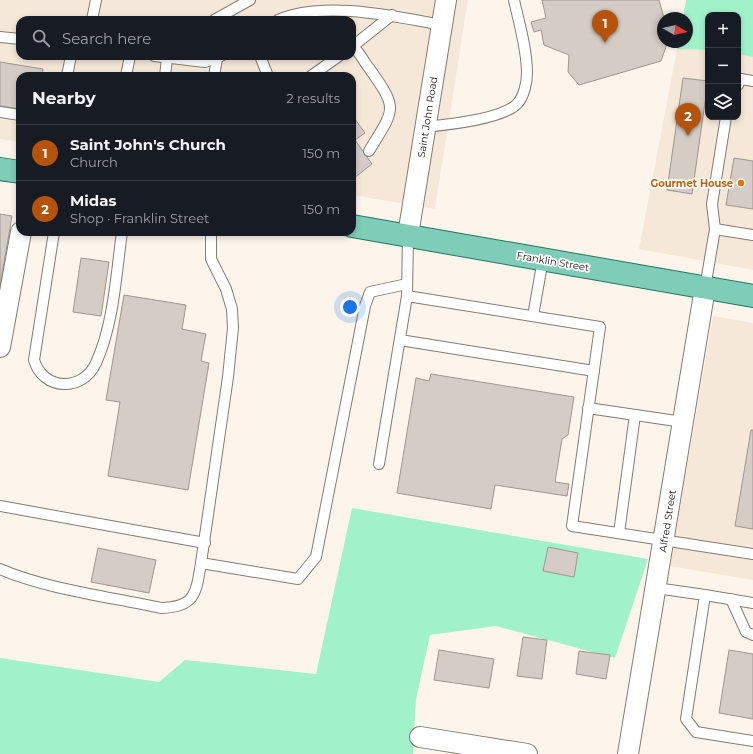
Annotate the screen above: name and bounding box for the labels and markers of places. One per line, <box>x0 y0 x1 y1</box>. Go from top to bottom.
pin: 1 <box>592 10 618 43</box>
pin: 2 <box>675 103 701 136</box>
place label: Gourmet House <box>650 177 733 190</box>
marker: Gourmet House <box>736 178 746 188</box>

